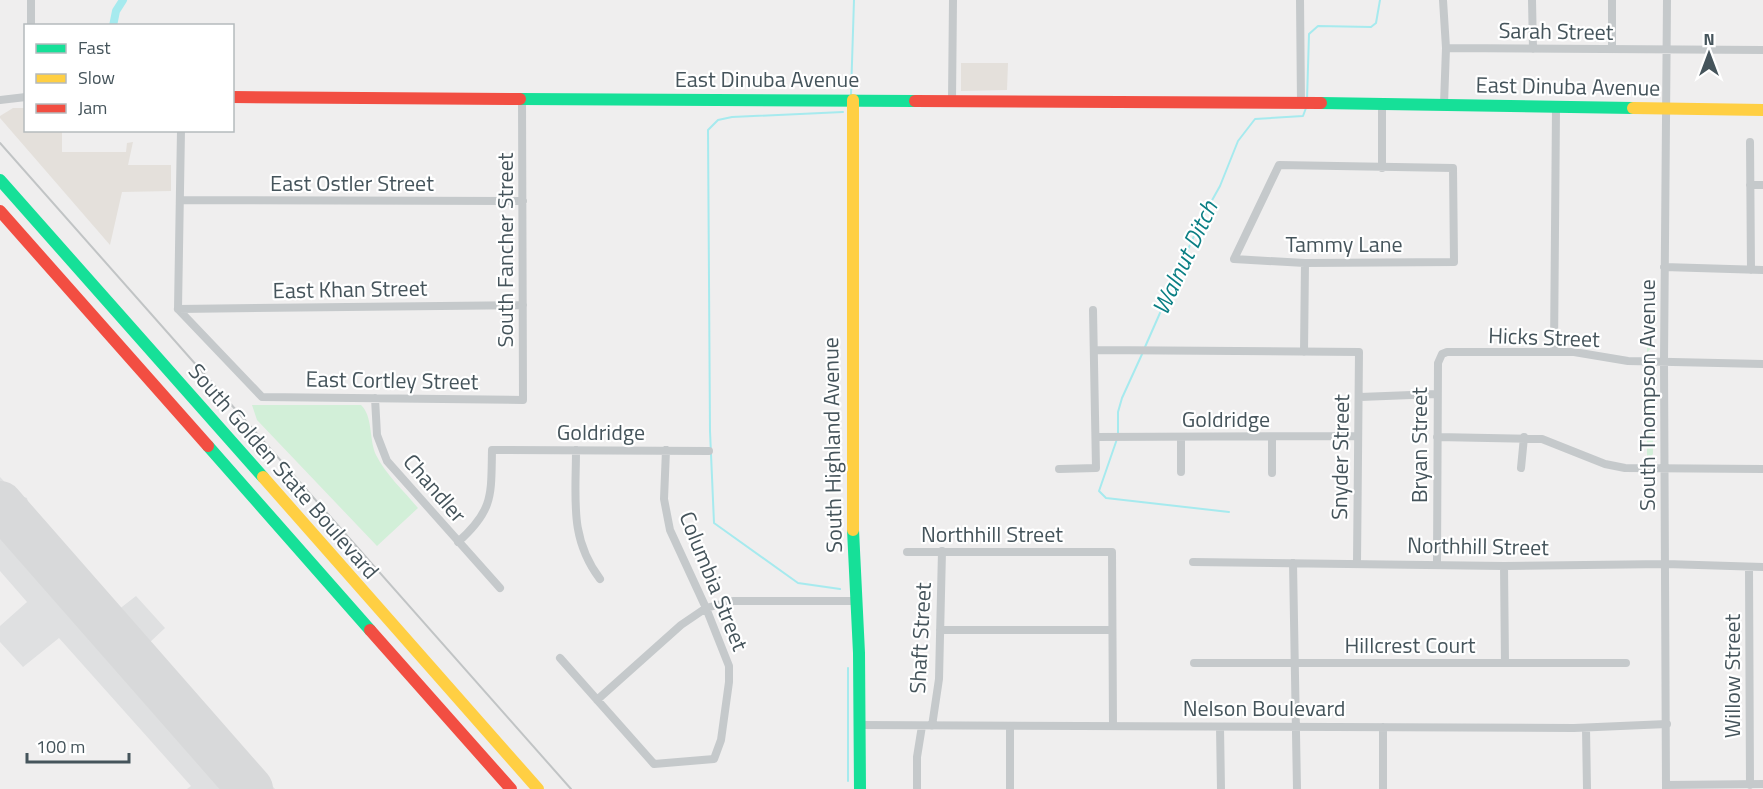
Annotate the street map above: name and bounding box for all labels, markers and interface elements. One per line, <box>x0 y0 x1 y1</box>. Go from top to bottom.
street label: Sarah Street <box>1498 13 1614 49</box>
legend <box>24 24 234 132</box>
north arrow <box>1679 24 1739 84</box>
text: N <box>1703 27 1715 51</box>
text: Fast <box>78 34 111 61</box>
street label: East Dinuba Avenue <box>675 62 859 96</box>
text: Slow <box>78 64 115 91</box>
street label: East Dinuba Avenue <box>1475 67 1661 105</box>
text: Jam <box>78 94 107 121</box>
street label: South Fancher Street <box>488 152 522 347</box>
street label: East Ostler Street <box>270 166 434 200</box>
water label: Walnut Ditch <box>1142 194 1227 321</box>
street label: Tammy Lane <box>1285 227 1403 261</box>
street label: East Khan Street <box>272 271 428 307</box>
street label: South Thompson Avenue <box>1630 279 1664 511</box>
street label: Hicks Street <box>1488 318 1601 356</box>
street label: South Highland Avenue <box>813 337 851 553</box>
street label: South Golden State Boulevard <box>180 355 388 587</box>
street label: East Cortley Street <box>305 361 479 399</box>
street label: Bryan Street <box>1402 387 1436 503</box>
street label: Snyder Street <box>1322 393 1358 520</box>
street label: Goldridge <box>1182 402 1270 436</box>
street label: Goldridge <box>557 415 645 449</box>
street label: Chandler <box>395 446 475 530</box>
street label: Columbia Street <box>671 506 757 656</box>
street label: Northhill Street <box>921 517 1063 551</box>
street label: Northhill Street <box>1407 528 1549 564</box>
street label: Shaft Street <box>900 581 940 694</box>
street label: Willow Street <box>1715 614 1749 738</box>
street label: Hillcrest Court <box>1344 628 1476 662</box>
street label: Nelson Boulevard <box>1183 691 1345 725</box>
scale bar <box>27 726 129 764</box>
text: 100 m <box>36 733 85 760</box>

